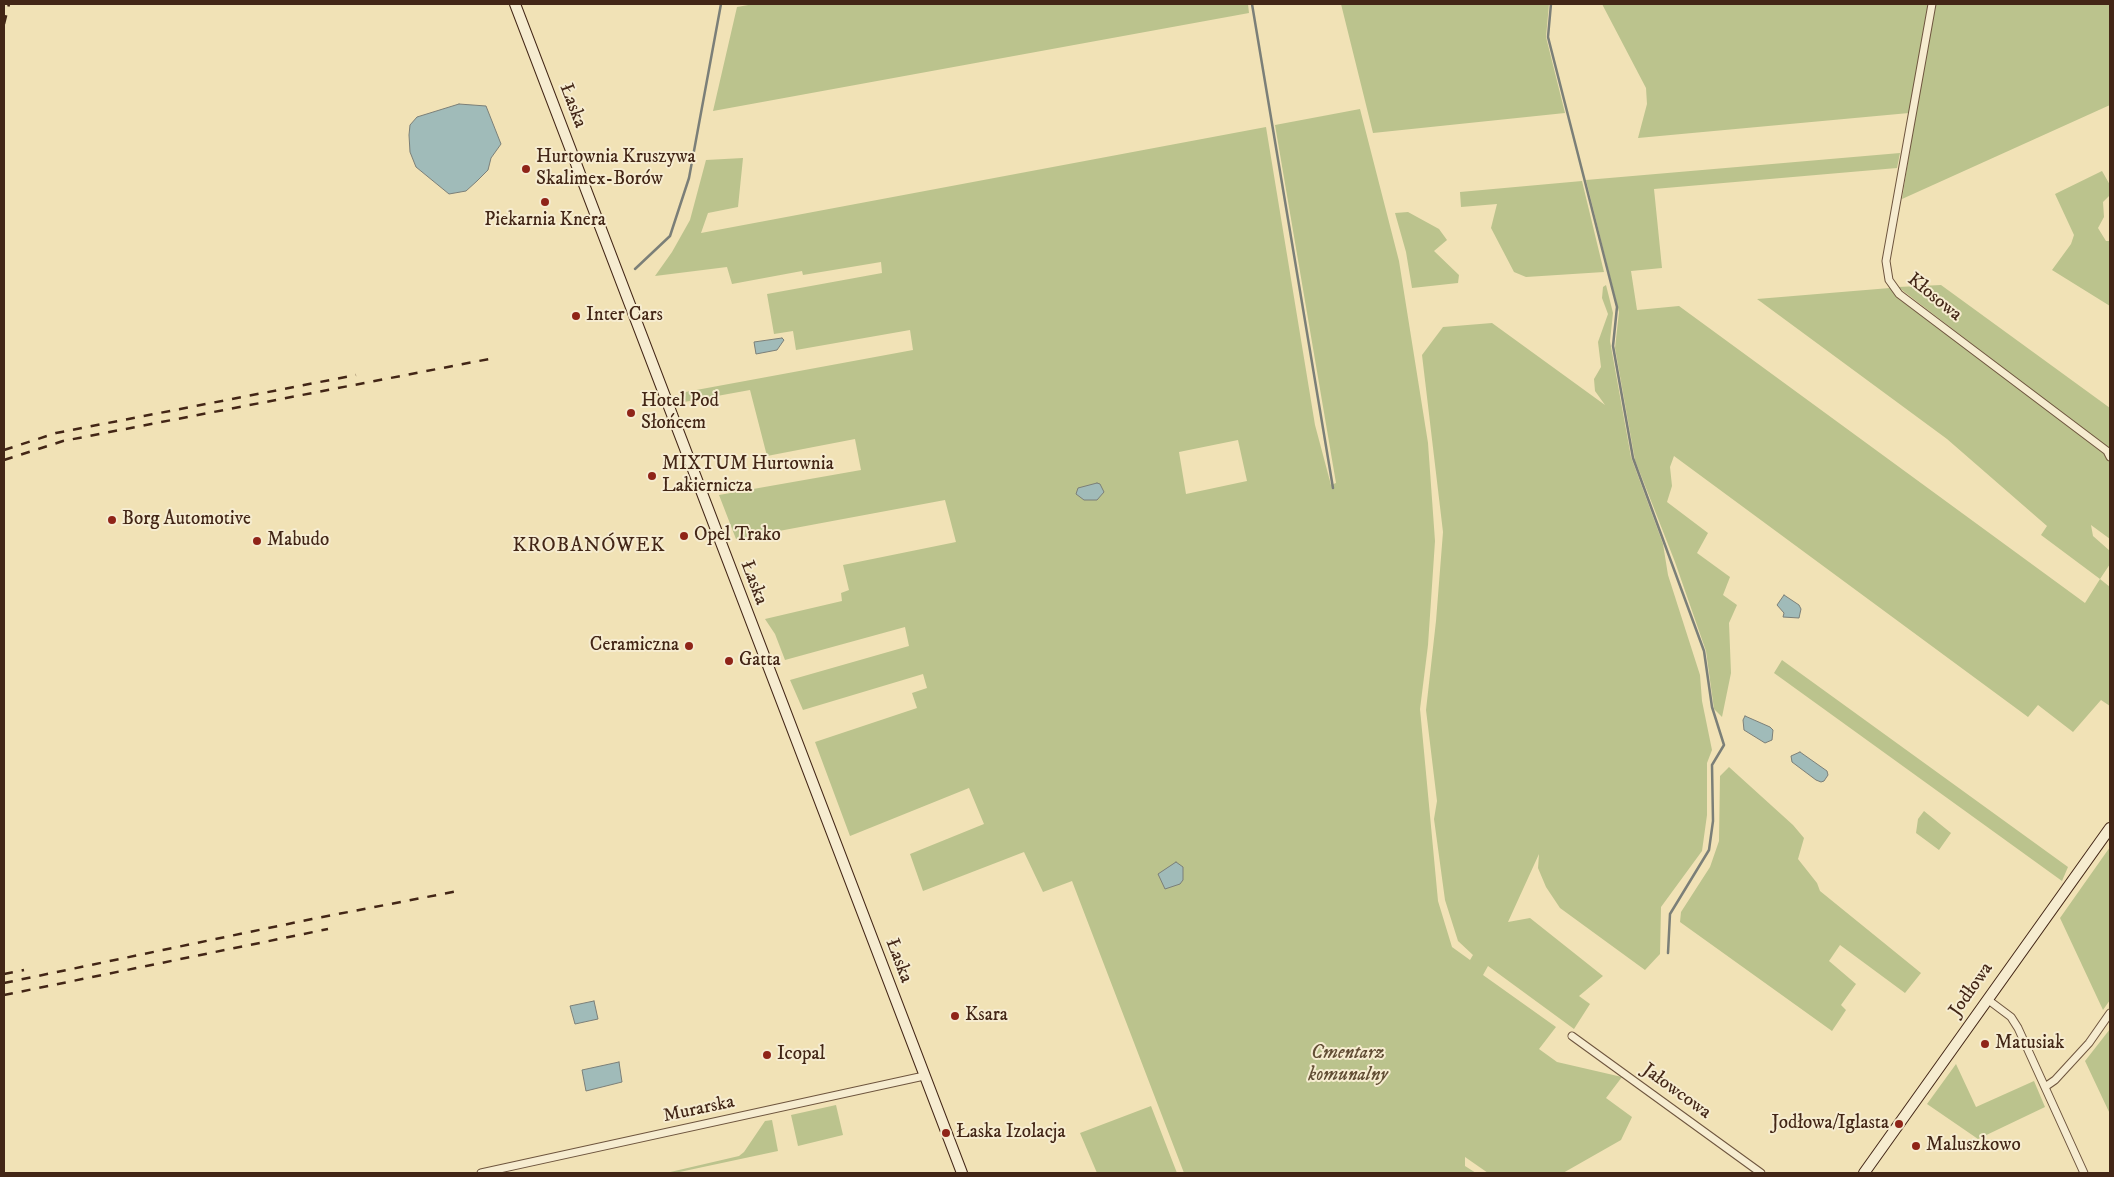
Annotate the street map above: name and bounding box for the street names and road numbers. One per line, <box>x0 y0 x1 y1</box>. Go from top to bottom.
street label: Łaska <box>553 81 591 131</box>
street label: Kłosowa <box>1902 269 1966 327</box>
street label: Łaska <box>734 558 772 608</box>
street label: Łaska <box>879 936 917 986</box>
street label: Jodłowa <box>1945 958 1999 1022</box>
street label: Jałowcowa <box>1637 1059 1715 1125</box>
street label: Murarska <box>661 1091 737 1129</box>

